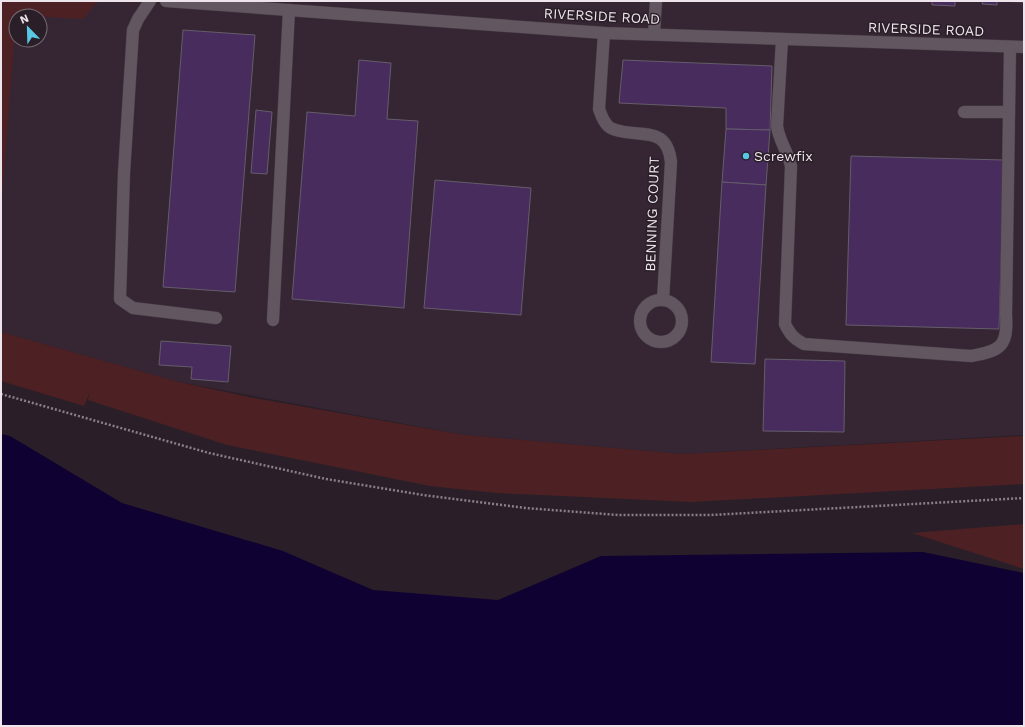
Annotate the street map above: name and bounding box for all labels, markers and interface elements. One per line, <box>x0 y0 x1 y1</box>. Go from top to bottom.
street label: RIVERSIDE ROAD <box>543 5 661 27</box>
north arrow <box>8 8 48 48</box>
text: N <box>18 12 31 27</box>
street label: RIVERSIDE ROAD <box>868 19 984 39</box>
place label: Screwfix <box>754 148 813 164</box>
marker: Screwfix <box>741 151 751 161</box>
street label: BENNING COURT <box>642 156 662 272</box>

